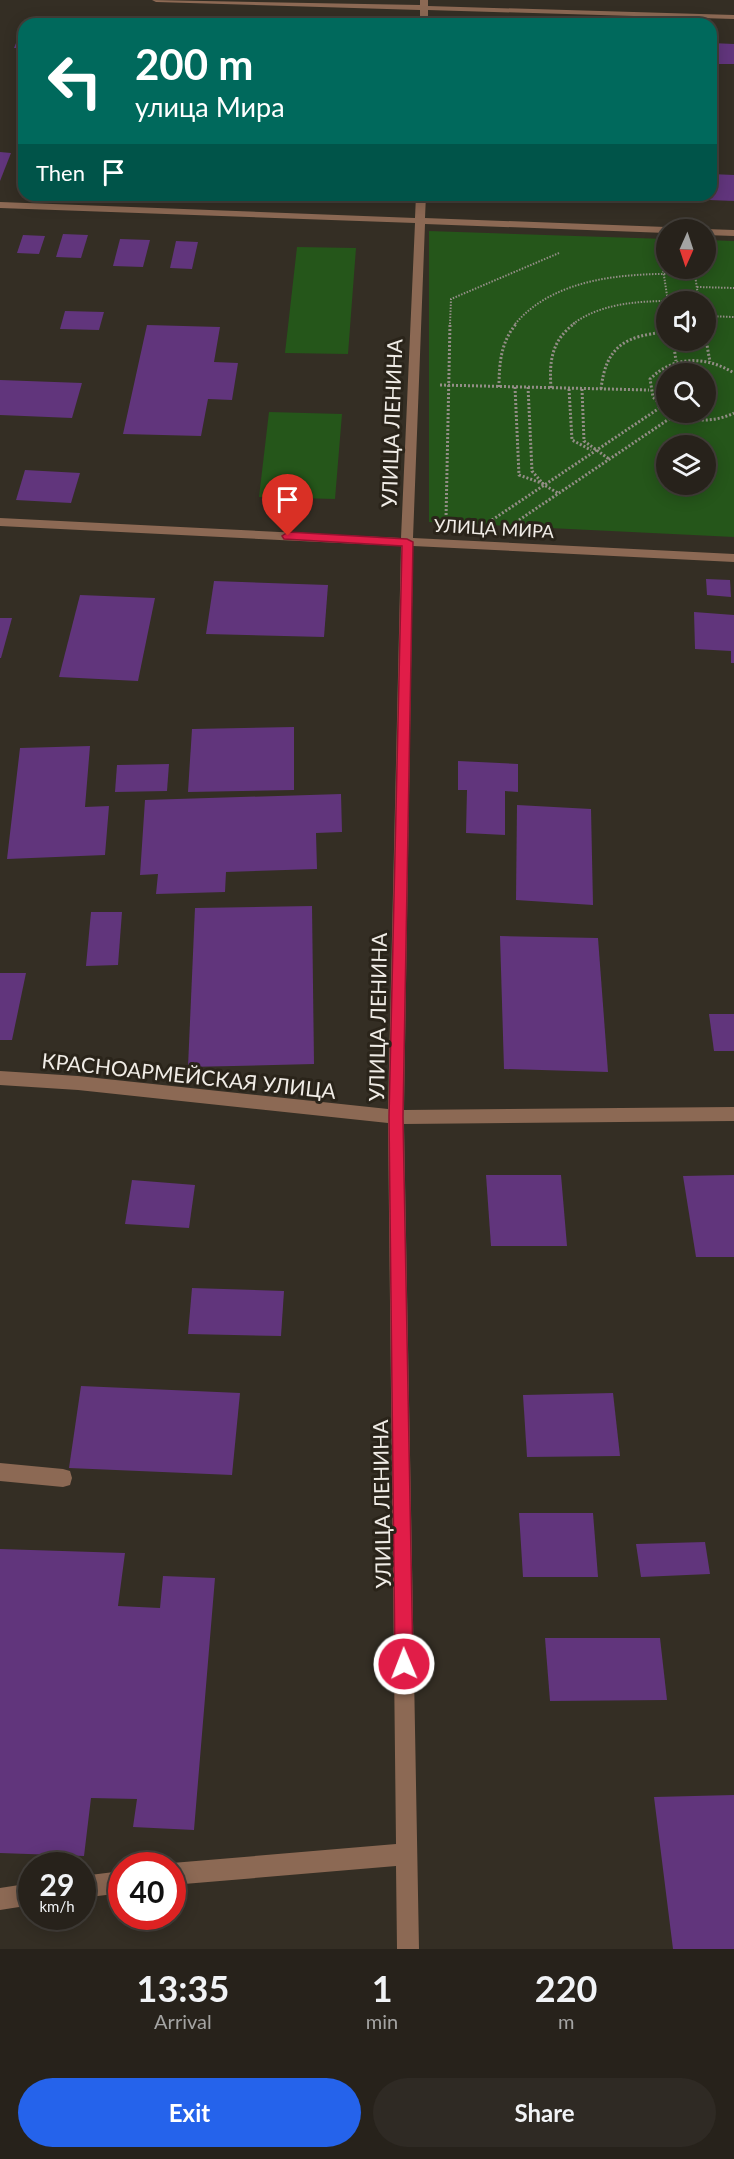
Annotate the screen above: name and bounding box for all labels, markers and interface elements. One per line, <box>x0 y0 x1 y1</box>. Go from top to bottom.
text: 200 m <box>135 39 253 89</box>
icon: left <box>36 42 114 120</box>
text: улица Мира <box>135 90 285 123</box>
icon: arrive <box>97 156 130 189</box>
text: Then <box>36 159 85 186</box>
north arrow <box>656 219 716 279</box>
map controls <box>656 219 716 495</box>
button: sound <box>656 291 716 351</box>
street label: УЛИЦА ЛЕНИНА <box>376 337 406 508</box>
button: search <box>656 363 716 423</box>
button: layers <box>656 435 716 495</box>
pin <box>262 474 313 536</box>
icon: arrive <box>271 483 304 516</box>
street label: УЛИЦА МИРА <box>433 514 556 542</box>
street label: УЛИЦА ЛЕНИНА <box>363 932 391 1102</box>
street label: КРАСНОАРМЕЙСКАЯ УЛИЦА <box>41 1047 338 1103</box>
street label: УЛИЦА ЛЕНИНА <box>367 1419 395 1589</box>
position arrow <box>372 1632 436 1696</box>
speed limit sign: 40 <box>108 1852 186 1930</box>
text: 29 <box>40 1866 74 1902</box>
text: km/h <box>39 1897 75 1915</box>
text: 13:35 <box>137 1966 229 2010</box>
text: 1 <box>372 1966 393 2010</box>
text: 220 <box>535 1966 597 2010</box>
text: Arrival <box>154 2009 212 2033</box>
text: min <box>366 2009 398 2033</box>
text: m <box>558 2009 574 2033</box>
button: Exit <box>18 2078 361 2147</box>
button: Share <box>373 2078 716 2147</box>

